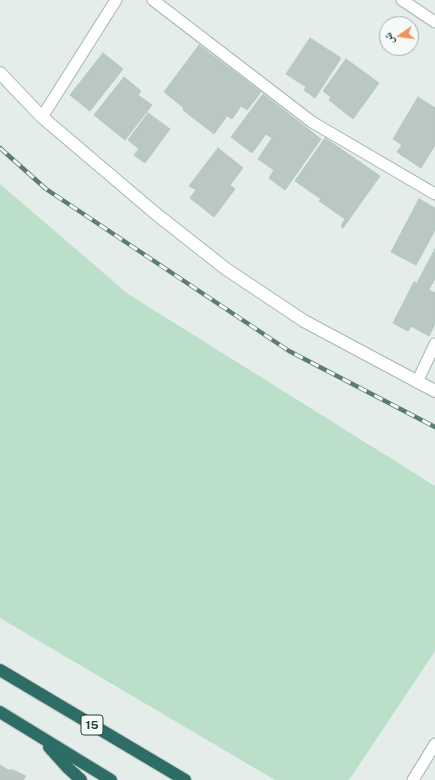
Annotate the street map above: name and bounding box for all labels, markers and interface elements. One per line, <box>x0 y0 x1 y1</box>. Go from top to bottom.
north arrow <box>379 16 419 56</box>
text: ش <box>381 32 396 46</box>
road number: 15 <box>81 715 103 735</box>

